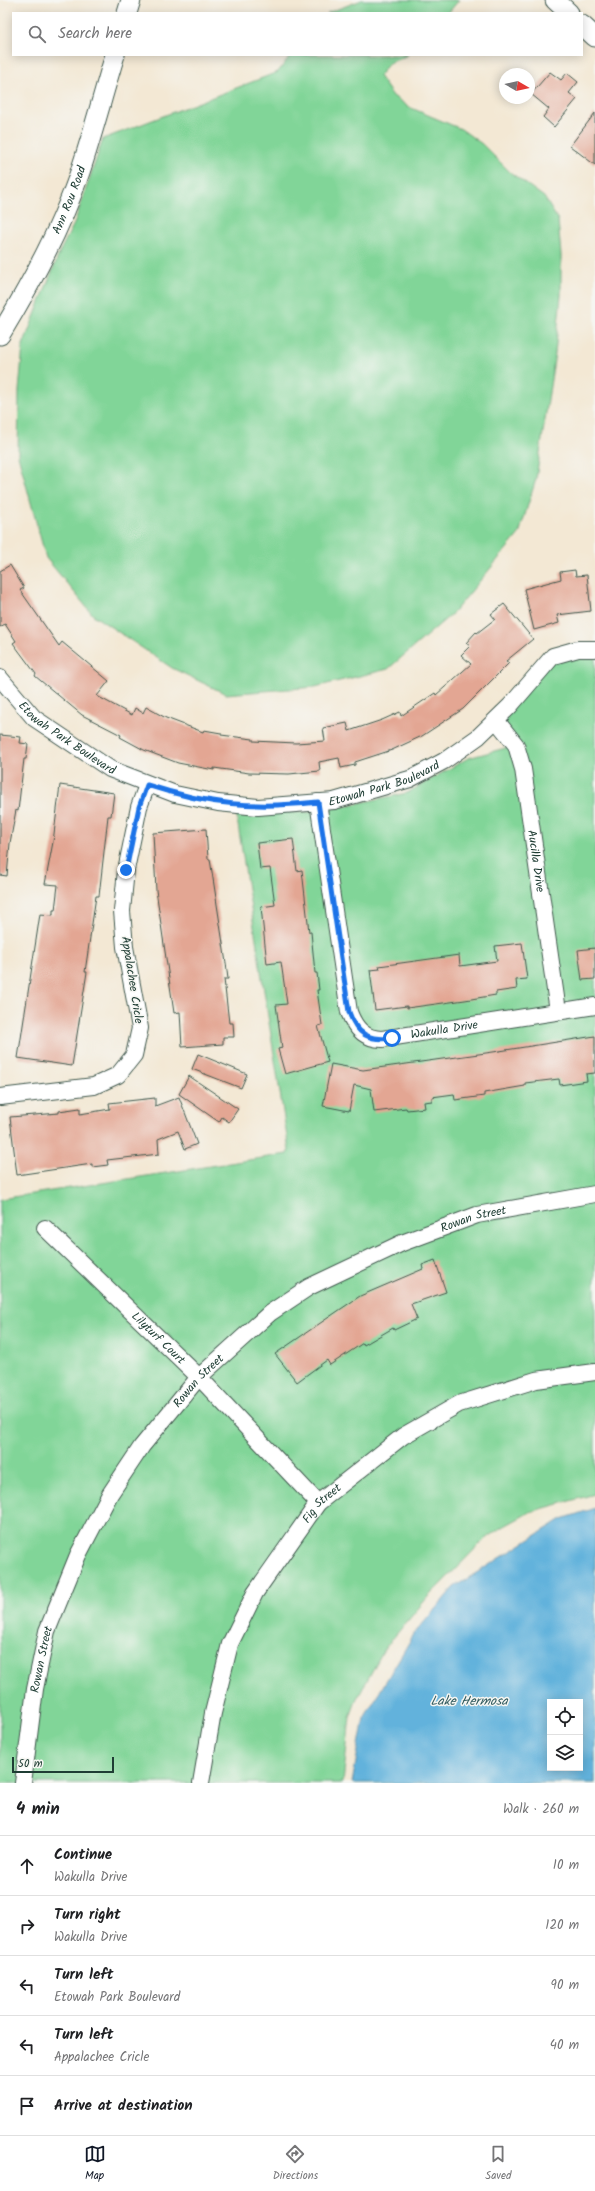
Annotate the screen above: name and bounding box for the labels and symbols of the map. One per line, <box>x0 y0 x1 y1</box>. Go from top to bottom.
north arrow <box>499 68 535 104</box>
street label: Ann Rou Road <box>47 162 91 237</box>
street label: Etowah Park Boulevard <box>14 697 119 780</box>
street label: Etowah Park Boulevard <box>328 755 444 811</box>
street label: Aucilla Drive <box>522 829 550 894</box>
route end <box>117 861 135 879</box>
street label: Appalachee Cricle <box>116 935 148 1026</box>
street label: Wakulla Drive <box>409 1015 480 1044</box>
route start <box>383 1029 401 1047</box>
street label: Rowan Street <box>438 1200 508 1237</box>
street label: Lilyturf Court <box>127 1307 190 1369</box>
street label: Rowan Street <box>168 1349 228 1412</box>
street label: Fig Street <box>297 1478 346 1527</box>
street label: Rowan Street <box>25 1623 58 1694</box>
water label: Lake Hermosa <box>430 1691 508 1712</box>
scale bar <box>12 1755 114 1774</box>

